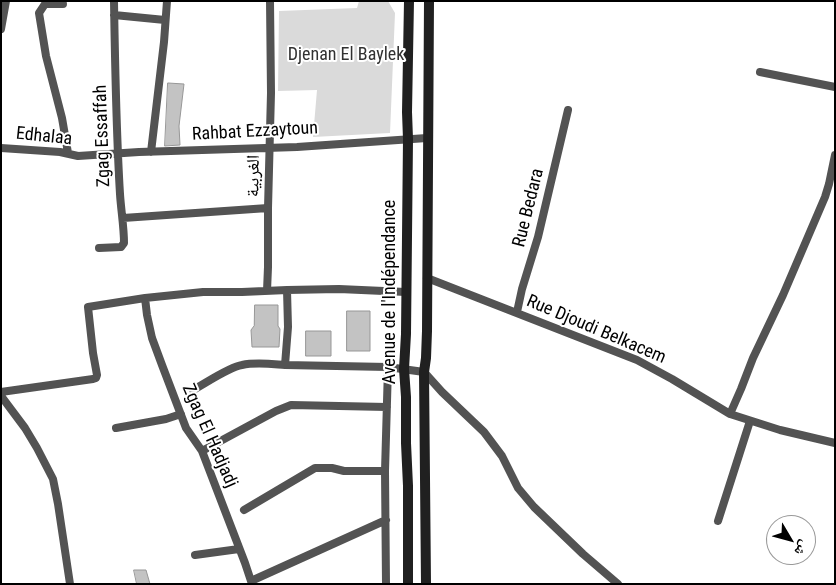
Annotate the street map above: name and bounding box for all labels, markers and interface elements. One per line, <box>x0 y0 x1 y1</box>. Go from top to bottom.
park label: Djenan El Baylek <box>288 44 404 66</box>
street label: Zgag Essaffah <box>90 84 116 188</box>
street label: Rahbat Ezzaytoun <box>191 118 319 146</box>
street label: Edhalaa <box>15 123 73 151</box>
street label: الغربية <box>243 155 265 197</box>
street label: Rue Bedara <box>509 166 549 250</box>
street label: Avenue de l'Indépendance <box>379 200 401 384</box>
street label: Rue Djoudi Belkacem <box>523 291 669 369</box>
street label: Zgag El Hadjadj <box>177 381 241 491</box>
north arrow <box>766 515 816 565</box>
text: ش <box>791 538 813 559</box>

